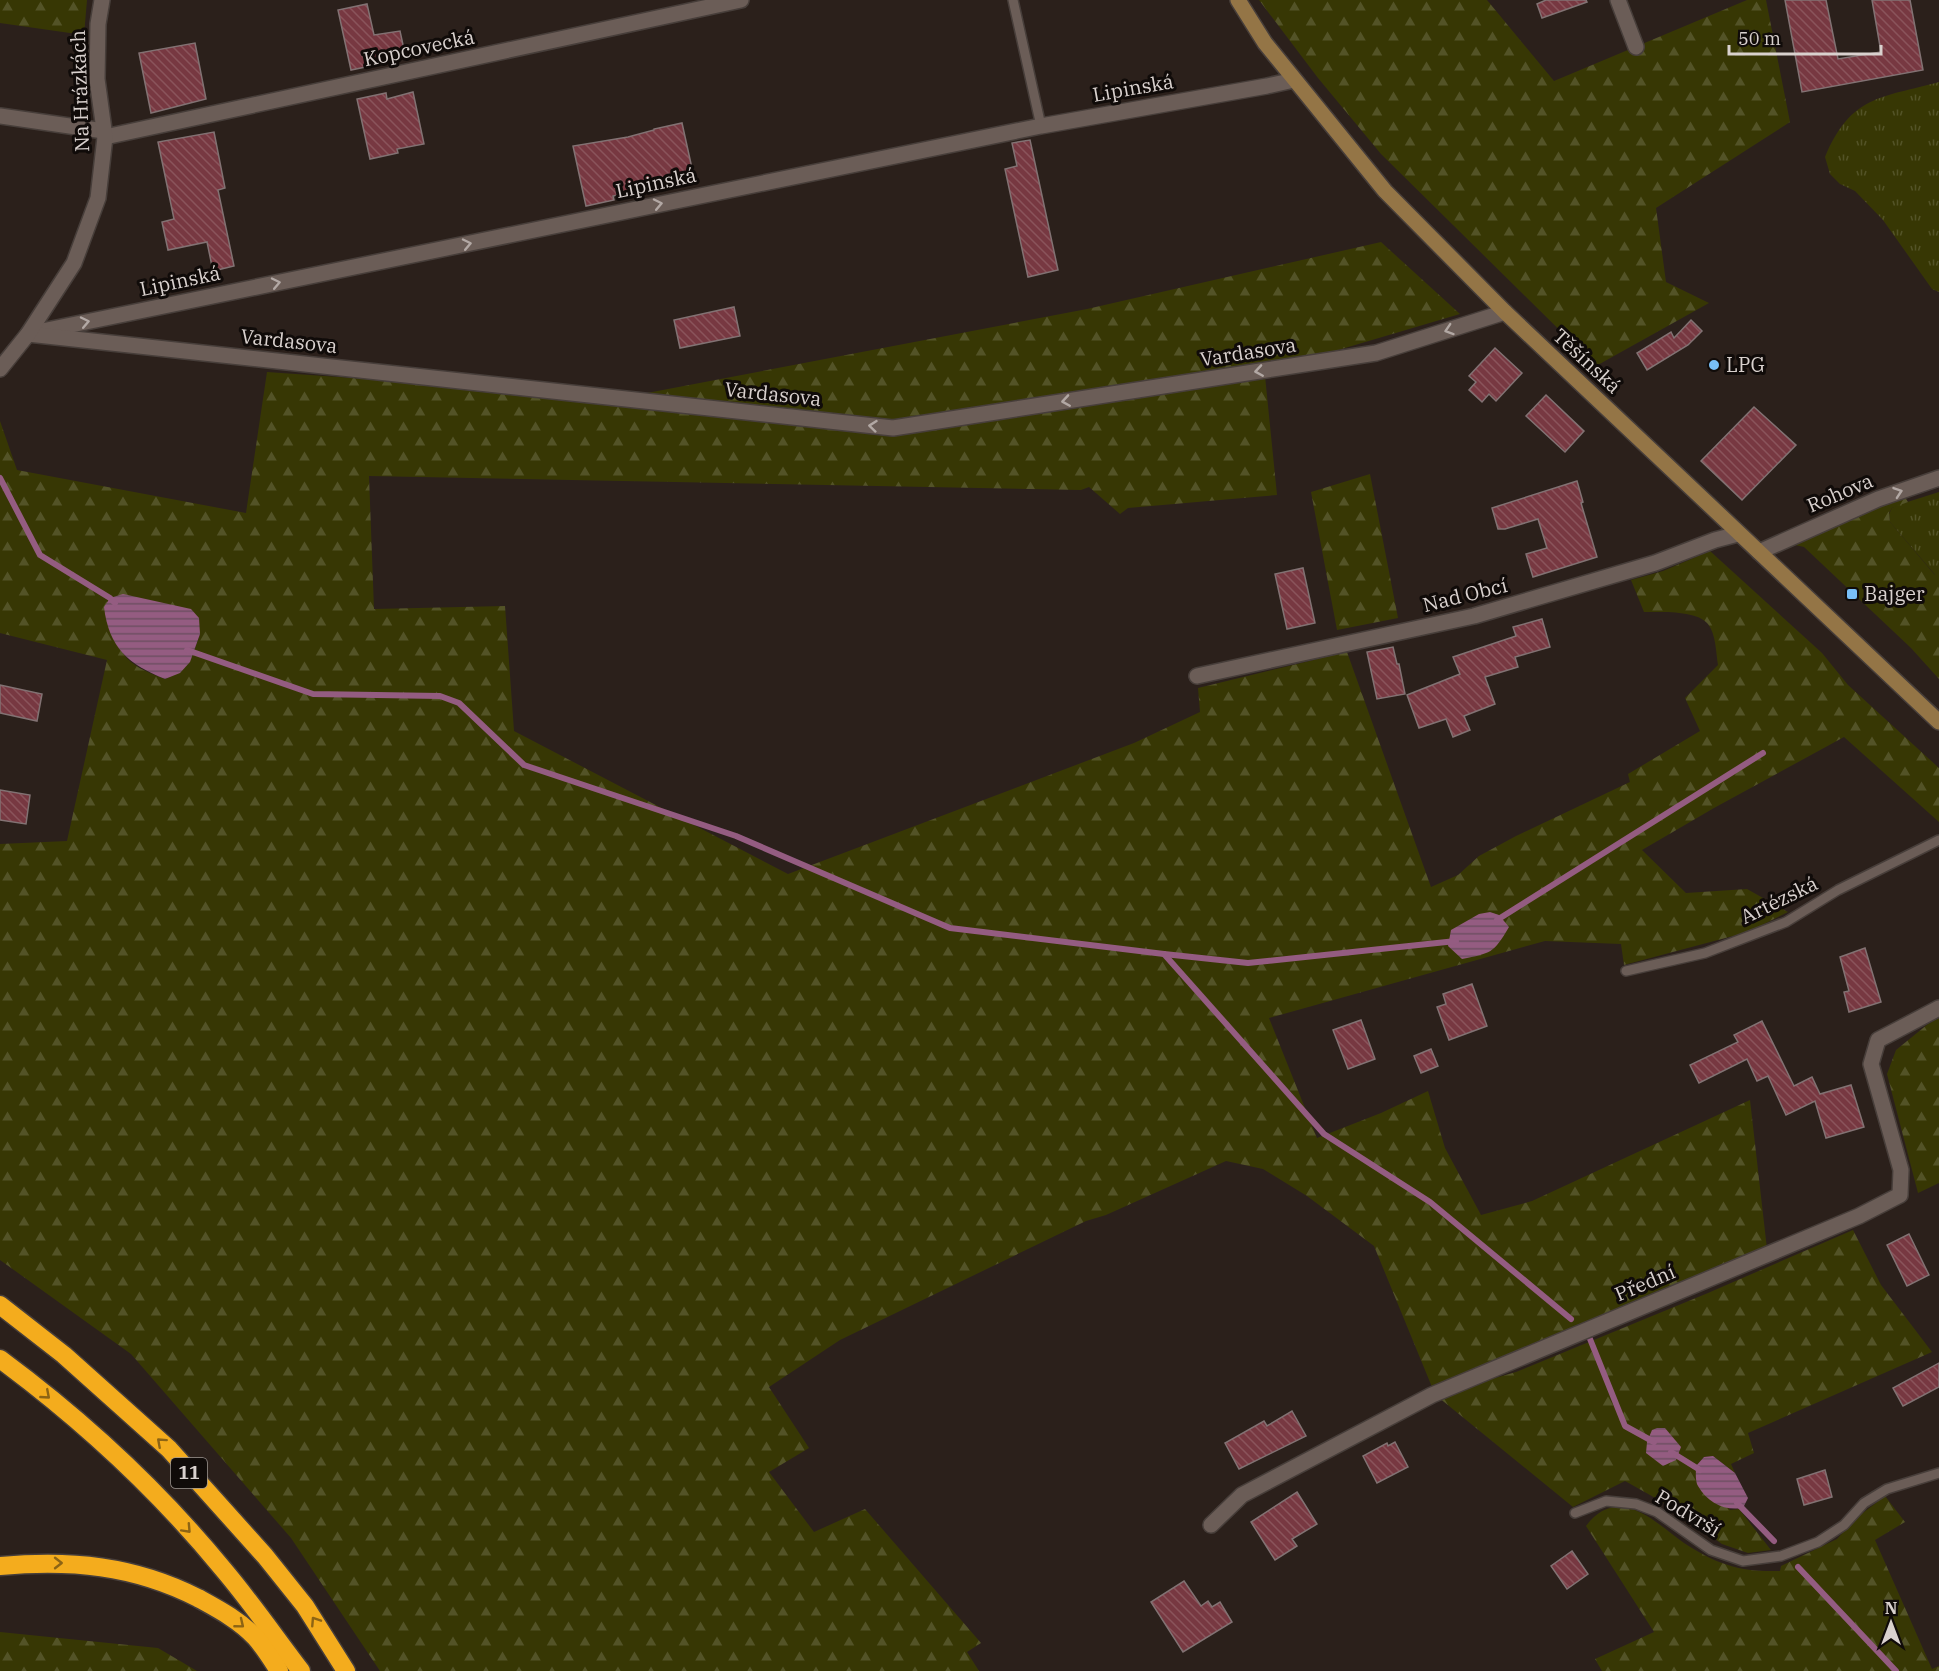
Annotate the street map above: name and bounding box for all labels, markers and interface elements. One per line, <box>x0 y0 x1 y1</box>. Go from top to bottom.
scale bar <box>1729 18 1880 56</box>
street label: Kopcovecká <box>361 23 477 72</box>
text: 50 m <box>1738 27 1781 50</box>
street label: Na Hrázkách <box>64 30 95 153</box>
street label: Lipinská <box>1090 67 1176 108</box>
street label: Lipinská <box>613 161 699 204</box>
one-way arrow <box>653 199 663 212</box>
one-way arrow <box>462 238 472 251</box>
street label: Lipinská <box>137 259 223 302</box>
one-way arrow <box>271 277 281 290</box>
one-way arrow <box>80 316 90 329</box>
street label: Vardasova <box>239 322 339 359</box>
street label: Těšínská <box>1547 322 1627 399</box>
one-way arrow <box>1444 323 1455 335</box>
street label: Vardasova <box>1198 331 1298 372</box>
place label: LPG <box>1726 351 1765 378</box>
marker: LPG <box>1707 358 1721 372</box>
one-way arrow <box>1254 365 1264 377</box>
street label: Vardasova <box>723 375 823 412</box>
one-way arrow <box>1062 394 1072 407</box>
one-way arrow <box>869 420 878 432</box>
street label: Rohova <box>1803 467 1877 519</box>
one-way arrow <box>1892 487 1903 499</box>
street label: Nad Obcí <box>1420 571 1510 618</box>
place label: Bajger <box>1864 580 1925 607</box>
marker: Bajger <box>1845 587 1859 601</box>
street label: Artézská <box>1736 869 1822 930</box>
street label: Přední <box>1610 1258 1679 1307</box>
one-way arrow <box>39 1388 50 1399</box>
one-way arrow <box>157 1438 167 1449</box>
road number: 11 <box>171 1458 207 1488</box>
street label: Podvrší <box>1651 1483 1726 1543</box>
one-way arrow <box>180 1523 191 1533</box>
one-way arrow <box>54 1557 63 1569</box>
north arrow <box>1861 1593 1921 1653</box>
text: N <box>1885 1598 1897 1618</box>
one-way arrow <box>233 1617 244 1628</box>
one-way arrow <box>311 1617 322 1628</box>

